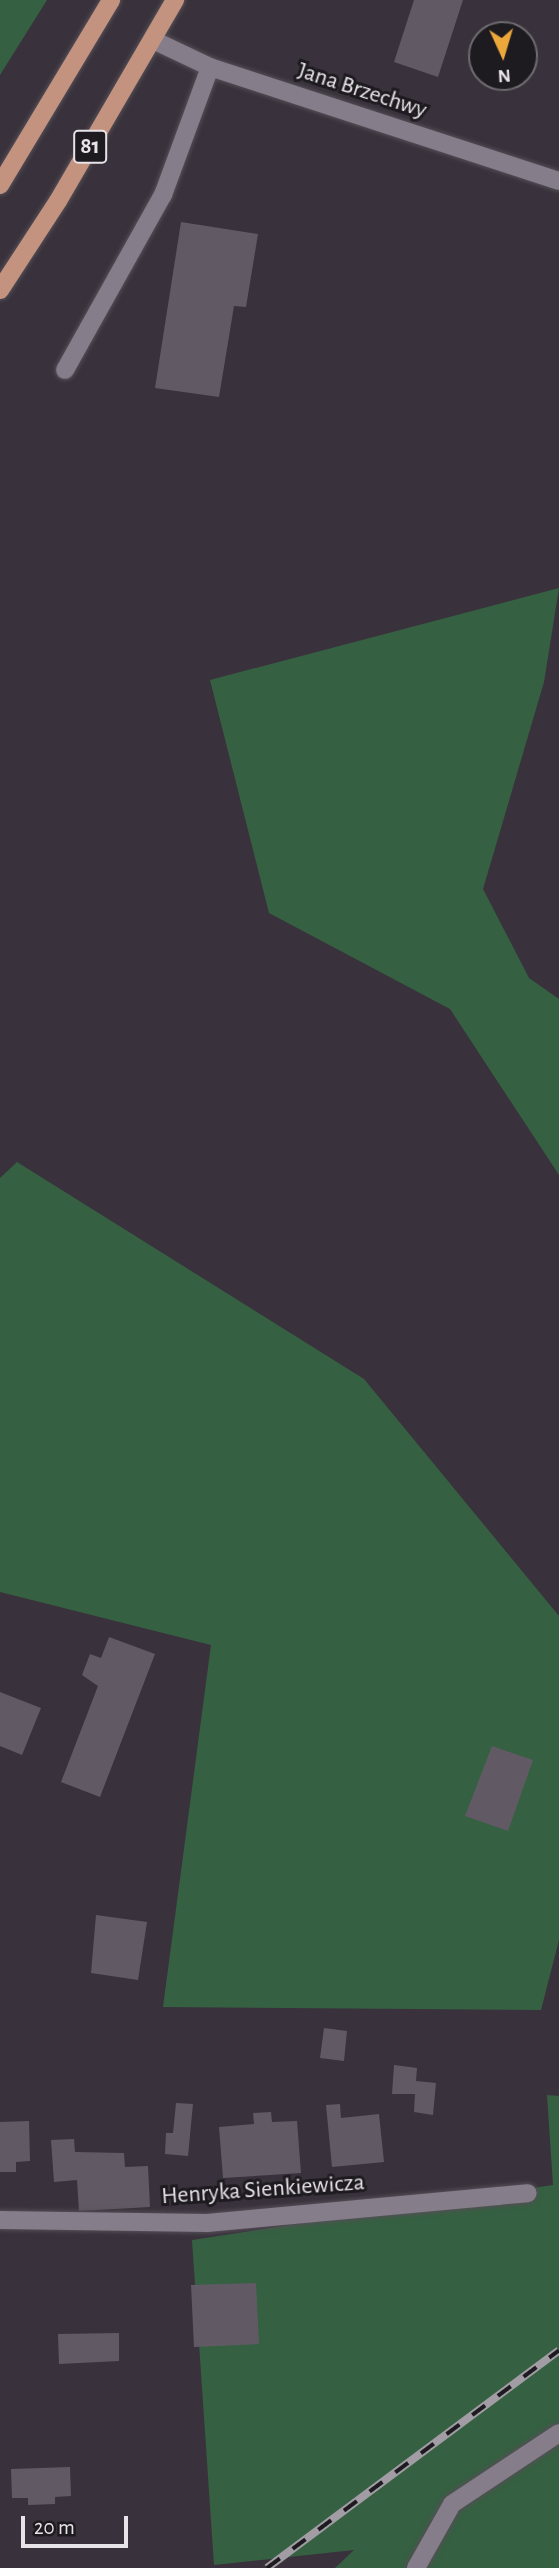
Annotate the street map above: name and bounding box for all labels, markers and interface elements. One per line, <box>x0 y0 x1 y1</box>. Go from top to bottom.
north arrow <box>468 21 538 91</box>
street label: Jana Brzechwy <box>294 57 430 125</box>
text: N <box>497 66 512 85</box>
road number: 81 <box>72 128 108 166</box>
street label: Henryka Sienkiewicza <box>160 2169 366 2211</box>
scale bar <box>24 2502 131 2546</box>
text: 20 m <box>34 2517 75 2538</box>

